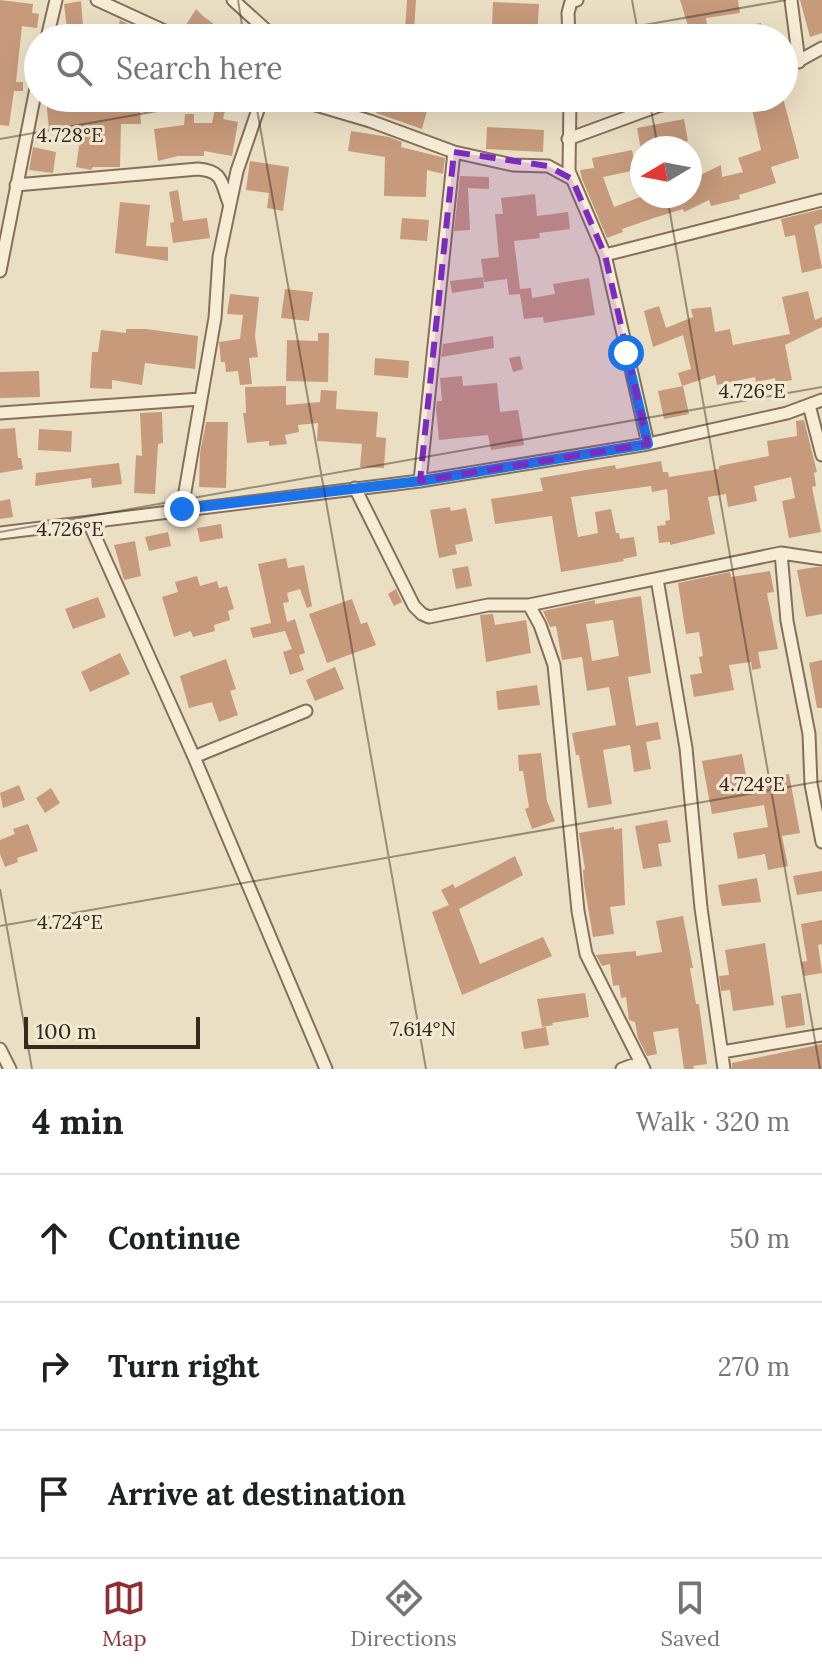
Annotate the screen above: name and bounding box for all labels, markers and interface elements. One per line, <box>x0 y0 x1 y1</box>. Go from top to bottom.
search box <box>24 24 798 112</box>
icon: search <box>52 46 96 90</box>
text: Search here <box>116 49 283 87</box>
text: 4.728°E <box>37 122 103 147</box>
north arrow <box>630 136 702 208</box>
route start <box>608 335 644 371</box>
text: 4.726°E <box>718 378 786 403</box>
route end <box>164 491 200 527</box>
text: 4.726°E <box>36 516 104 541</box>
text: 4.724°E <box>719 771 785 796</box>
text: 4.724°E <box>37 909 103 934</box>
scale bar <box>24 1013 200 1049</box>
text: 7.614°N <box>390 1016 456 1041</box>
text: 100 m <box>36 1017 97 1045</box>
text: 4 min <box>32 1100 124 1143</box>
text: Walk · 320 m <box>636 1105 790 1138</box>
icon: ahead <box>32 1216 76 1260</box>
text: Continue <box>108 1219 240 1257</box>
text: 50 m <box>730 1222 790 1255</box>
icon: right <box>32 1344 76 1388</box>
text: Turn right <box>108 1347 259 1385</box>
text: 270 m <box>718 1350 790 1383</box>
icon: arrive <box>32 1472 76 1516</box>
text: Arrive at destination <box>108 1475 406 1513</box>
tab: Map <box>102 1576 147 1652</box>
tab: Directions <box>350 1576 457 1652</box>
tab: Saved <box>661 1576 720 1652</box>

